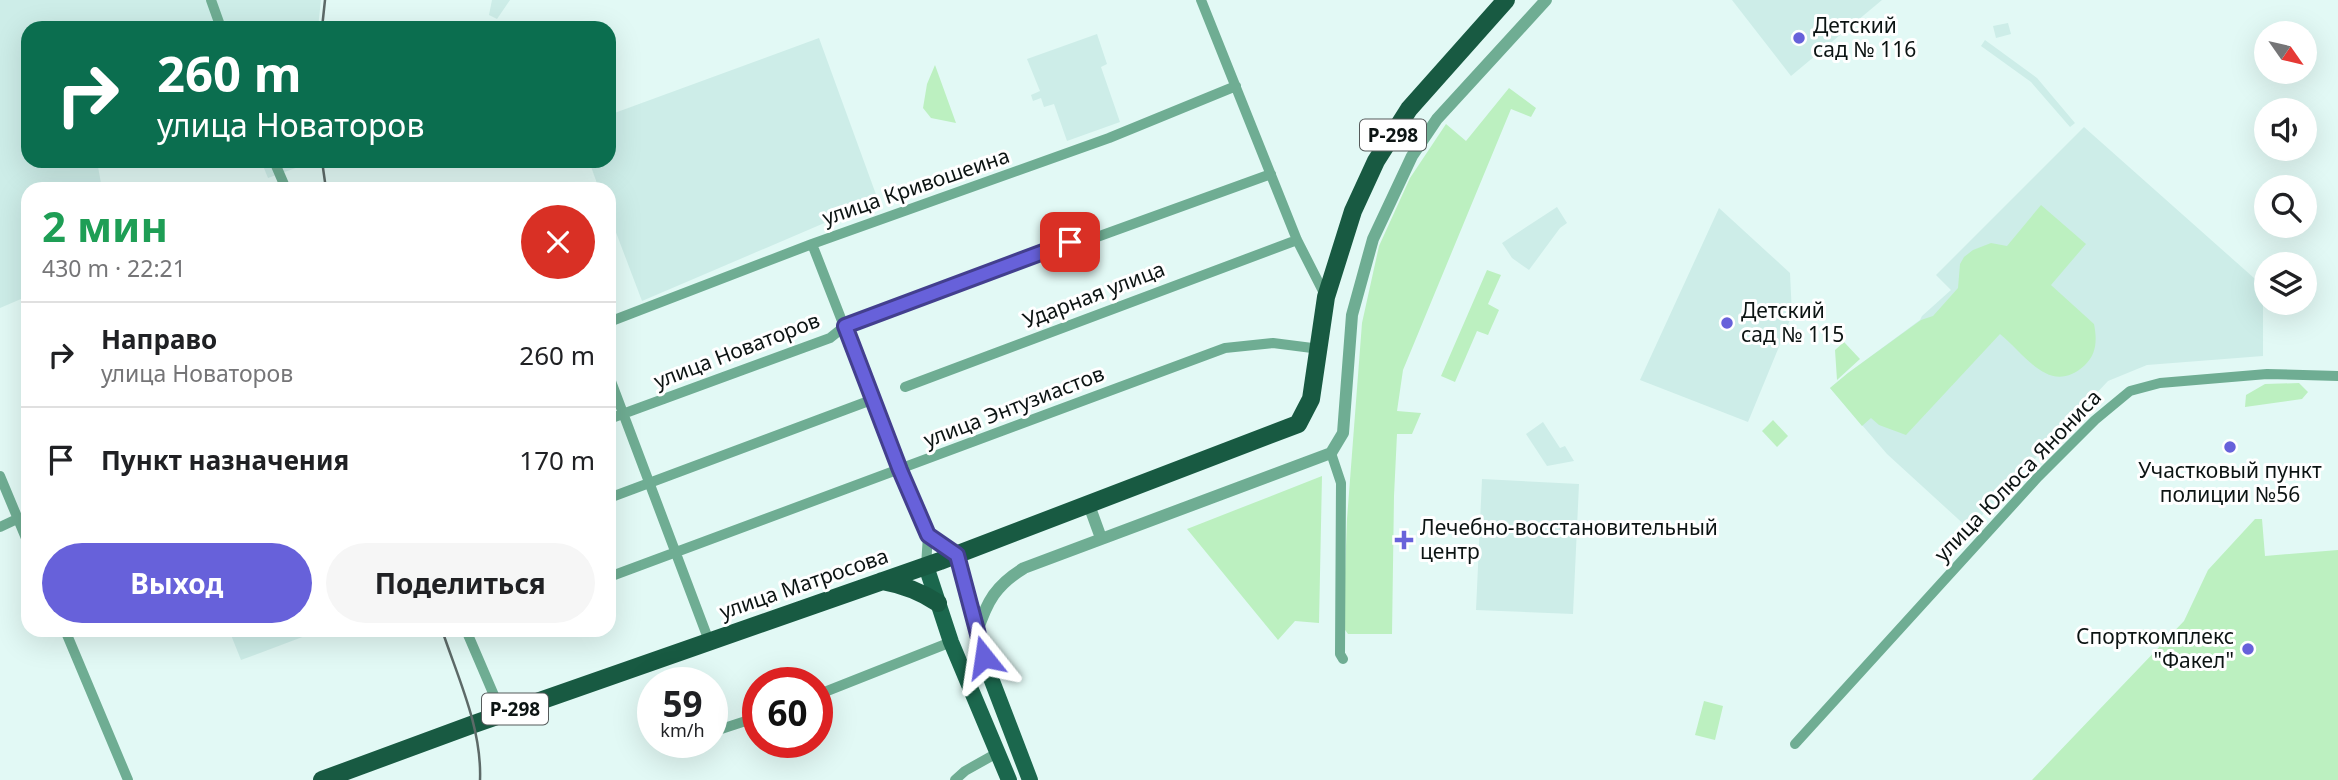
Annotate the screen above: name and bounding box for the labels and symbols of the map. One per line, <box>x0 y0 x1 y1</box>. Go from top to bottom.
place label: Детский сад № 116 <box>1813 11 1916 63</box>
north arrow <box>2254 21 2317 84</box>
marker: Детский сад № 116 <box>1791 30 1807 46</box>
road number: Р-298 <box>1360 119 1426 150</box>
street label: улица Кривошеина <box>818 141 1013 231</box>
pin <box>1040 212 1100 272</box>
street label: Ударная улица <box>1019 254 1169 334</box>
place label: Детский сад № 115 <box>1741 296 1844 348</box>
street label: улица Новаторов <box>650 306 824 395</box>
marker: Детский сад № 115 <box>1719 315 1735 331</box>
street label: улица Энтузиастов <box>919 359 1108 453</box>
street label: улица Юлюса Янониса <box>1928 383 2107 567</box>
marker: Участковый пункт полиции №56 <box>2222 439 2238 455</box>
place label: Участковый пункт полиции №56 <box>2138 456 2322 508</box>
place label: Лечебно-восстановительный центр <box>1420 513 1718 565</box>
marker: Лечебно-восстановительный центр <box>1394 530 1414 550</box>
street label: улица Матросова <box>716 541 892 625</box>
position arrow <box>947 620 1021 694</box>
place label: Спорткомплекс "Факел" <box>2076 622 2234 674</box>
marker: Спорткомплекс "Факел" <box>2240 641 2256 657</box>
speed limit sign: 60 <box>742 667 833 758</box>
road number: Р-298 <box>482 694 548 724</box>

